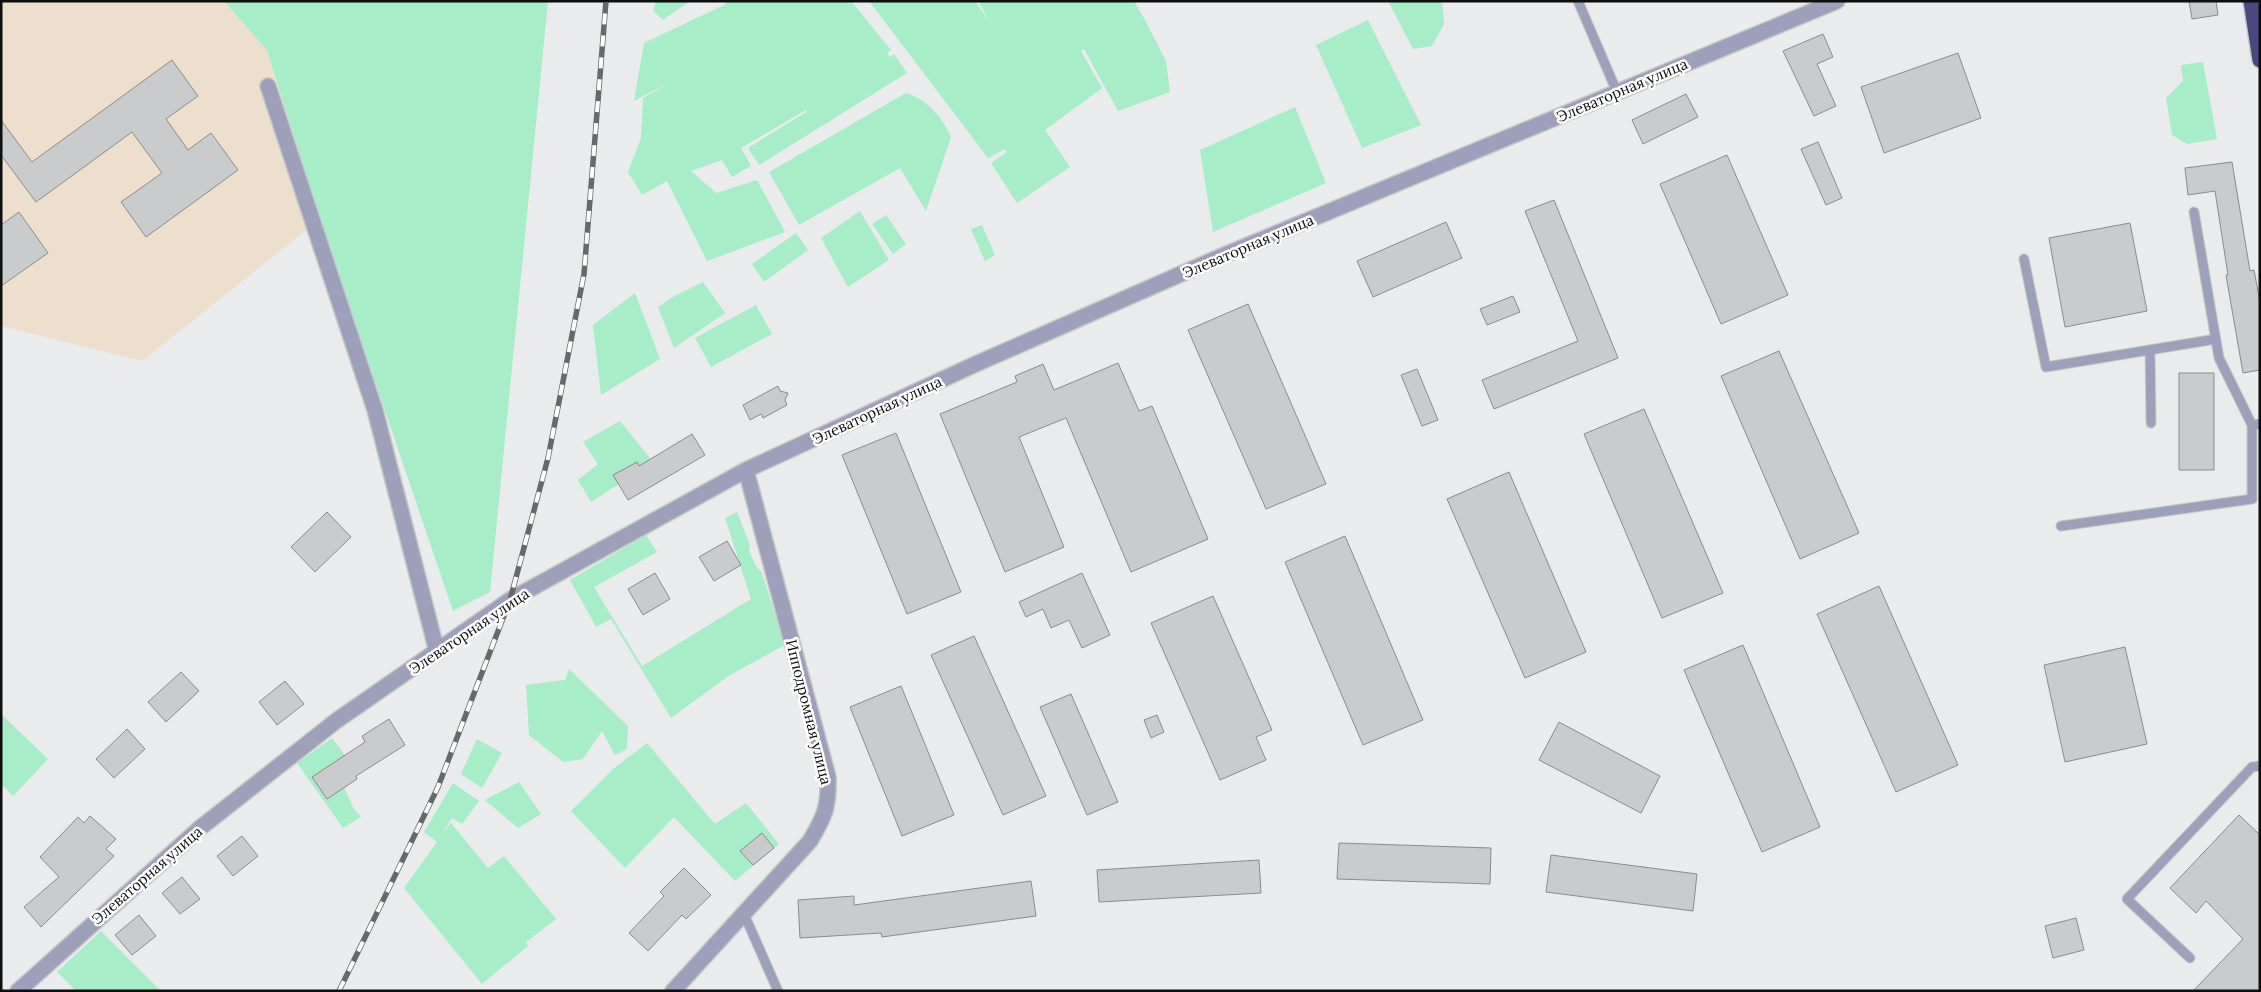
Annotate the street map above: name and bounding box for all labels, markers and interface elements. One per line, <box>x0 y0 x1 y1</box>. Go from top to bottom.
street label: Элеваторная улица <box>1554 54 1691 126</box>
street label: Элеваторная улица <box>1180 210 1317 282</box>
street label: Элеваторная улица <box>809 372 945 448</box>
street label: Элеваторная улица <box>405 584 533 678</box>
street label: Ипподромная улица <box>782 637 836 787</box>
street label: Элеваторная улица <box>88 822 206 928</box>

